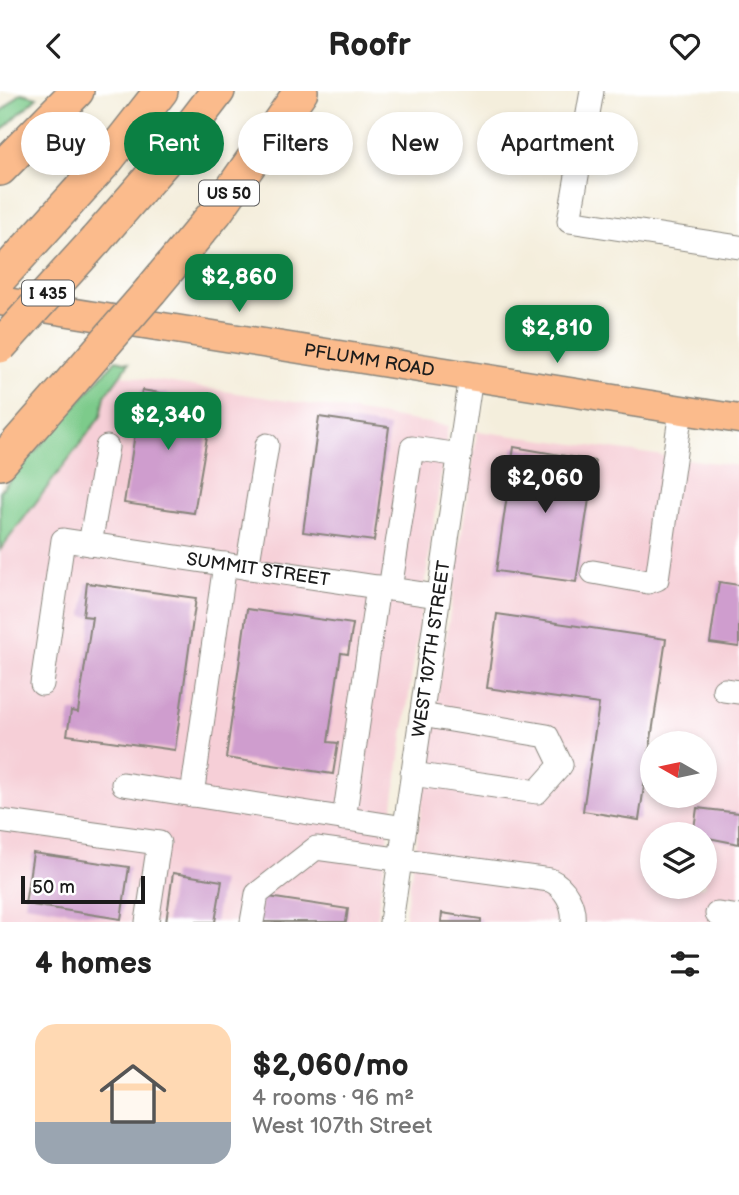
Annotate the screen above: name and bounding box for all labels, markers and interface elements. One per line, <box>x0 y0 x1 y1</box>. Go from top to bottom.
text: Roofr <box>328 26 411 65</box>
icon: back <box>35 27 73 65</box>
icon: heart <box>666 27 704 65</box>
chip: Buy <box>21 112 110 175</box>
chip: Rent <box>124 112 224 175</box>
chip: Filters <box>238 112 353 175</box>
chip: New <box>367 112 463 175</box>
chip: Apartment <box>477 112 638 175</box>
road number: US 50 <box>199 181 259 205</box>
pin: $2,860 <box>182 255 296 314</box>
text: $2,860 <box>201 263 277 291</box>
road number: I 435 <box>22 281 74 305</box>
pin: $2,810 <box>500 306 614 365</box>
text: $2,810 <box>521 314 593 342</box>
street label: PFLUMM ROAD <box>303 340 436 381</box>
pin: $2,340 <box>111 393 225 452</box>
text: $2,340 <box>130 401 206 429</box>
pin: $2,060 <box>488 455 602 515</box>
text: $2,060 <box>507 464 583 492</box>
street label: SUMMIT STREET <box>185 549 332 591</box>
street label: WEST 107TH STREET <box>408 559 455 739</box>
north arrow <box>640 731 718 809</box>
map controls <box>640 731 717 899</box>
button: layers <box>640 822 717 899</box>
scale bar <box>21 873 145 905</box>
text: 50 m <box>32 876 75 899</box>
icon: filters <box>666 945 704 983</box>
text: 4 homes <box>35 946 152 982</box>
text: $2,060/mo <box>252 1048 409 1084</box>
icon: home <box>91 1052 175 1136</box>
text: 4 rooms · 96 m² <box>252 1084 414 1112</box>
text: West 107th Street <box>252 1112 432 1140</box>

